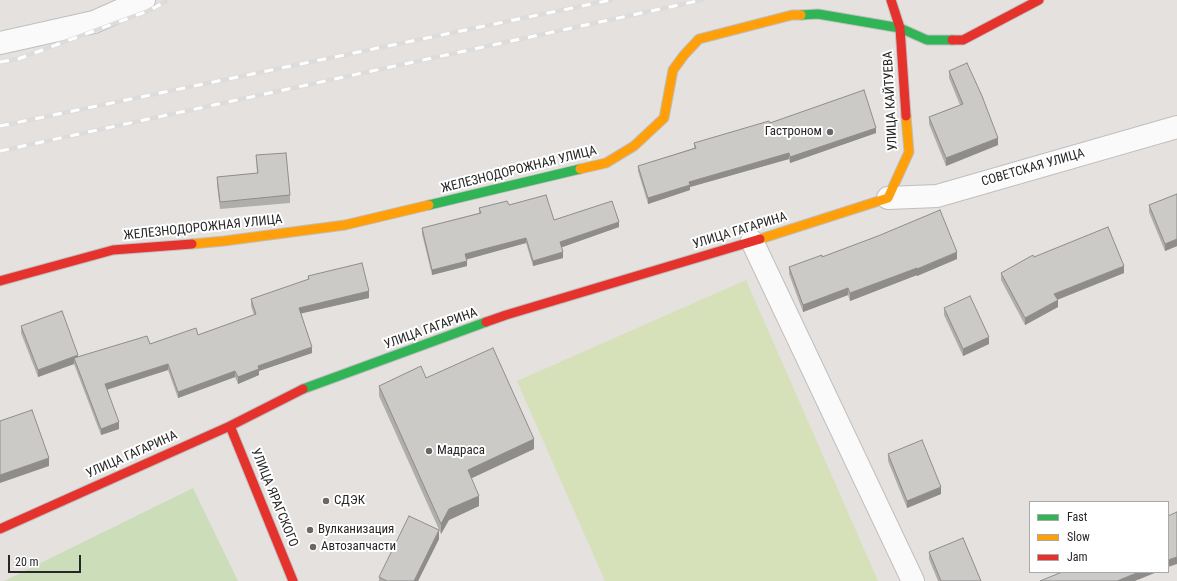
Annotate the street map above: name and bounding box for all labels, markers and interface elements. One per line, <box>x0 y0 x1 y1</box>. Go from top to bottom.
street label: УЛИЦА КАЙТУЕВА <box>881 51 901 151</box>
place label: Гастроном <box>765 124 822 140</box>
marker: Гастроном <box>825 127 835 137</box>
street label: ЖЕЛЕЗНОДОРОЖНАЯ УЛИЦА <box>440 143 598 197</box>
street label: СОВЕТСКАЯ УЛИЦА <box>980 146 1086 190</box>
street label: УЛИЦА ГАГАРИНА <box>691 209 789 253</box>
street label: ЖЕЛЕЗНОДОРОЖНАЯ УЛИЦА <box>123 212 283 244</box>
street label: УЛИЦА ГАГАРИНА <box>382 305 480 353</box>
street label: УЛИЦА ГАГАРИНА <box>84 428 180 482</box>
place label: Мадраса <box>437 443 485 459</box>
street label: УЛИЦА ЯРАГСКОГО <box>247 446 301 550</box>
marker: Мадраса <box>424 446 434 456</box>
place label: СДЭК <box>334 493 365 509</box>
marker: СДЭК <box>321 496 331 506</box>
legend <box>1029 501 1169 573</box>
text: Fast <box>1067 510 1087 524</box>
place label: Вулканизация <box>318 522 394 538</box>
marker: Вулканизация <box>305 525 315 535</box>
text: Slow <box>1067 530 1090 544</box>
place label: Автозапчасти <box>321 539 396 555</box>
marker: Автозапчасти <box>308 542 318 552</box>
scale bar <box>10 547 83 573</box>
text: Jam <box>1067 550 1088 564</box>
text: 20 m <box>15 555 39 569</box>

